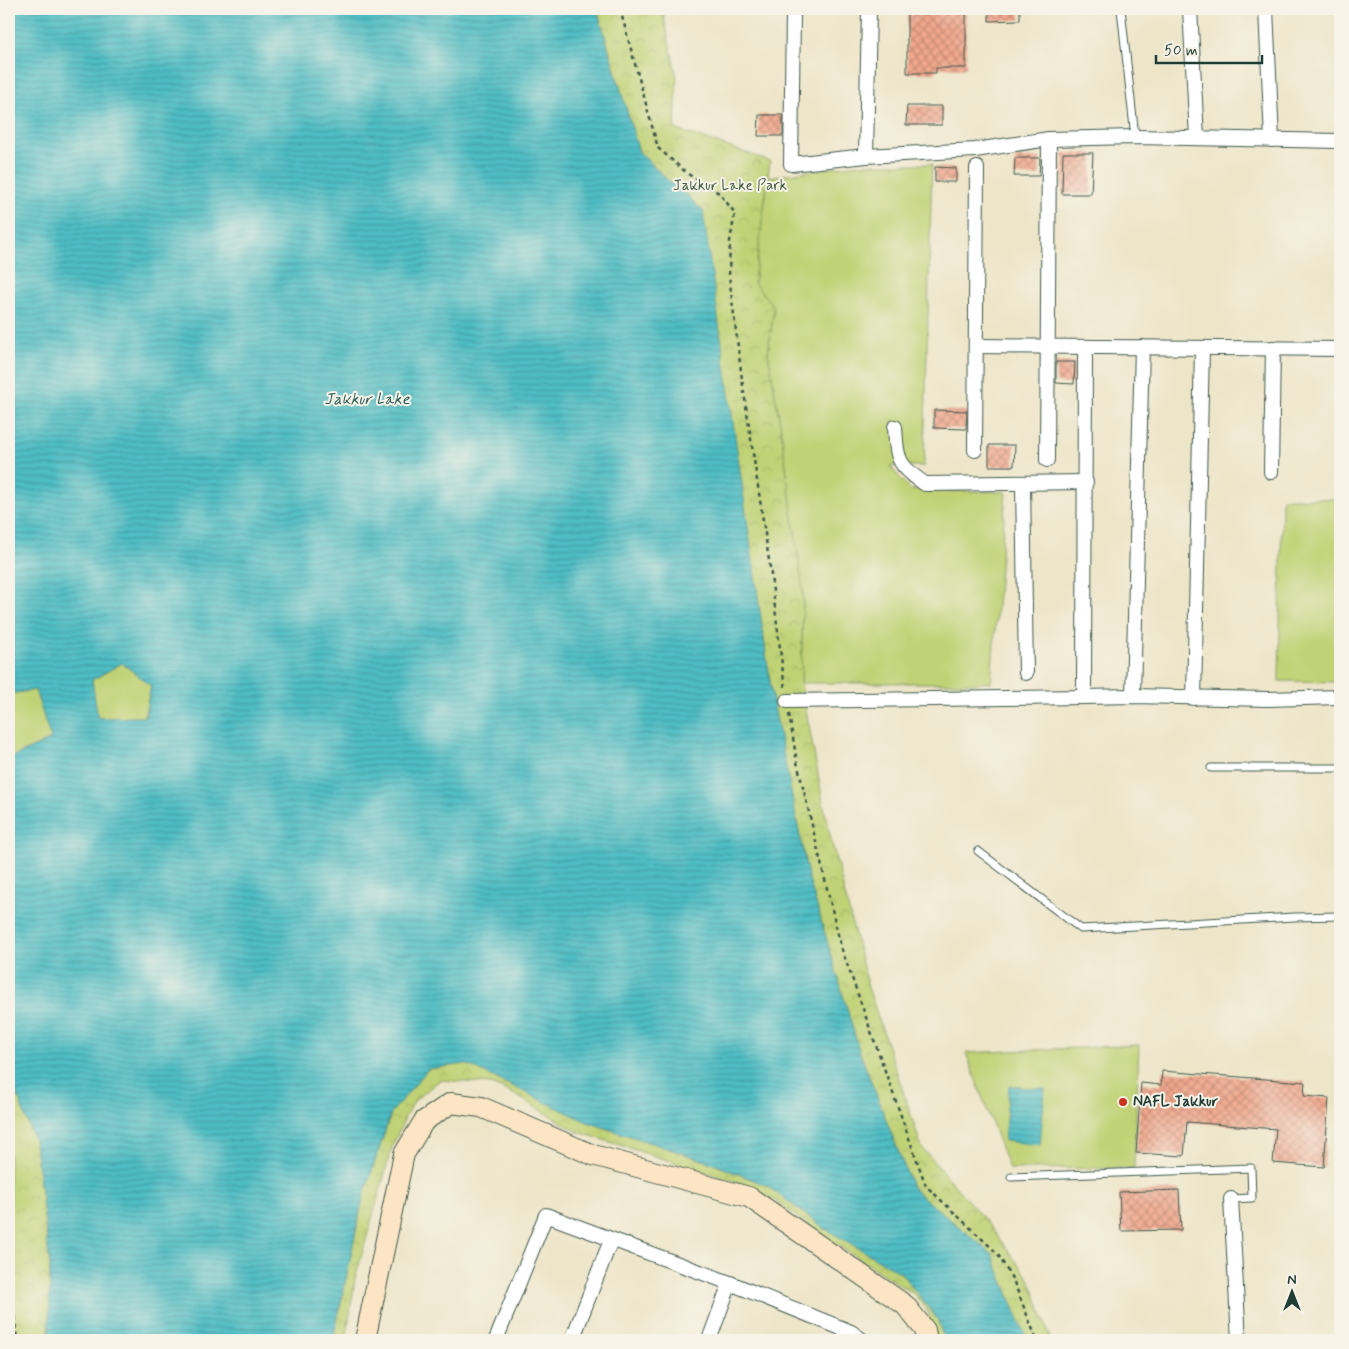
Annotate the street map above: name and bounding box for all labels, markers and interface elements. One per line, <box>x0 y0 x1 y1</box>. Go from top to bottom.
scale bar <box>1156 32 1263 64</box>
text: 50 m <box>1164 41 1198 61</box>
park label: Jakkur Lake Park <box>673 176 787 196</box>
water label: Jakkur Lake <box>324 389 411 410</box>
place label: NAFL Jakkur <box>1133 1092 1219 1112</box>
marker: NAFL Jakkur <box>1117 1096 1129 1108</box>
north arrow <box>1266 1266 1316 1316</box>
text: N <box>1287 1271 1297 1289</box>

